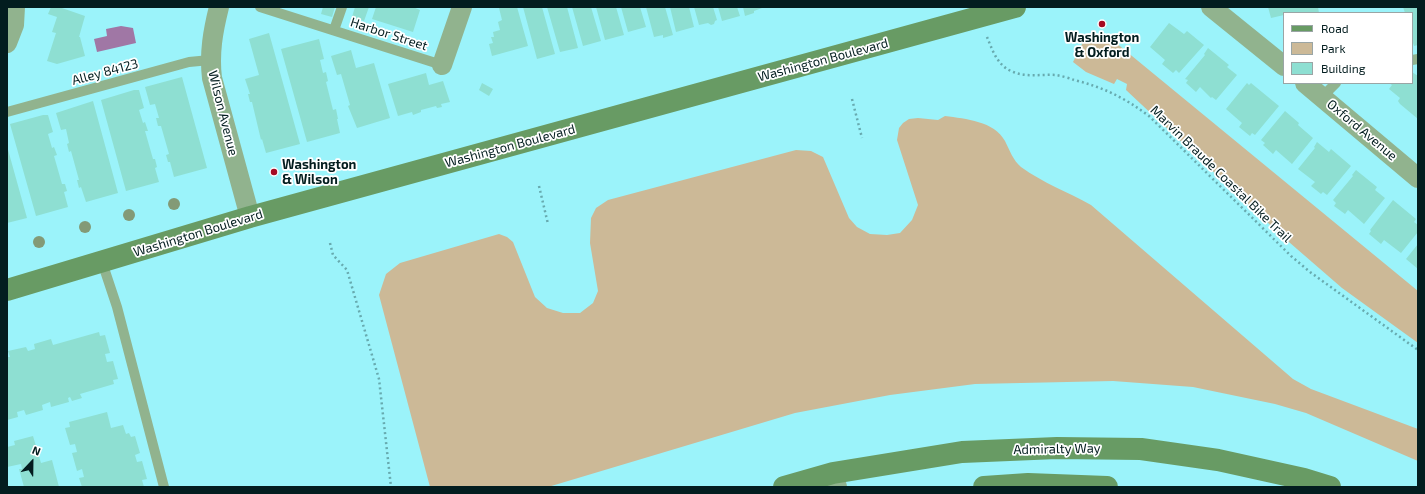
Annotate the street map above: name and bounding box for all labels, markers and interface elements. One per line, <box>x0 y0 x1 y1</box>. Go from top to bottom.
legend <box>1283 12 1413 84</box>
street label: Harbor Street <box>349 14 429 54</box>
marker: Washington & Oxford <box>1097 19 1107 29</box>
text: Road <box>1321 21 1349 35</box>
place label: Washington & Oxford <box>1065 30 1139 61</box>
street label: Washington Boulevard <box>756 35 890 85</box>
text: Park <box>1321 41 1346 55</box>
street label: Alley 84123 <box>70 56 140 88</box>
text: Building <box>1321 61 1365 75</box>
street label: Wilson Avenue <box>205 69 241 157</box>
street label: Oxford Avenue <box>1324 96 1400 164</box>
street label: Marvin Braude Coastal Bike Trail <box>1147 102 1295 246</box>
street label: Washington Boulevard <box>443 121 577 171</box>
place label: Washington & Wilson <box>282 157 356 188</box>
marker: Washington & Wilson <box>269 167 279 177</box>
street label: Washington Boulevard <box>131 206 265 260</box>
street label: Admiralty Way <box>1013 440 1101 458</box>
north arrow <box>12 442 52 482</box>
text: N <box>31 443 43 458</box>

